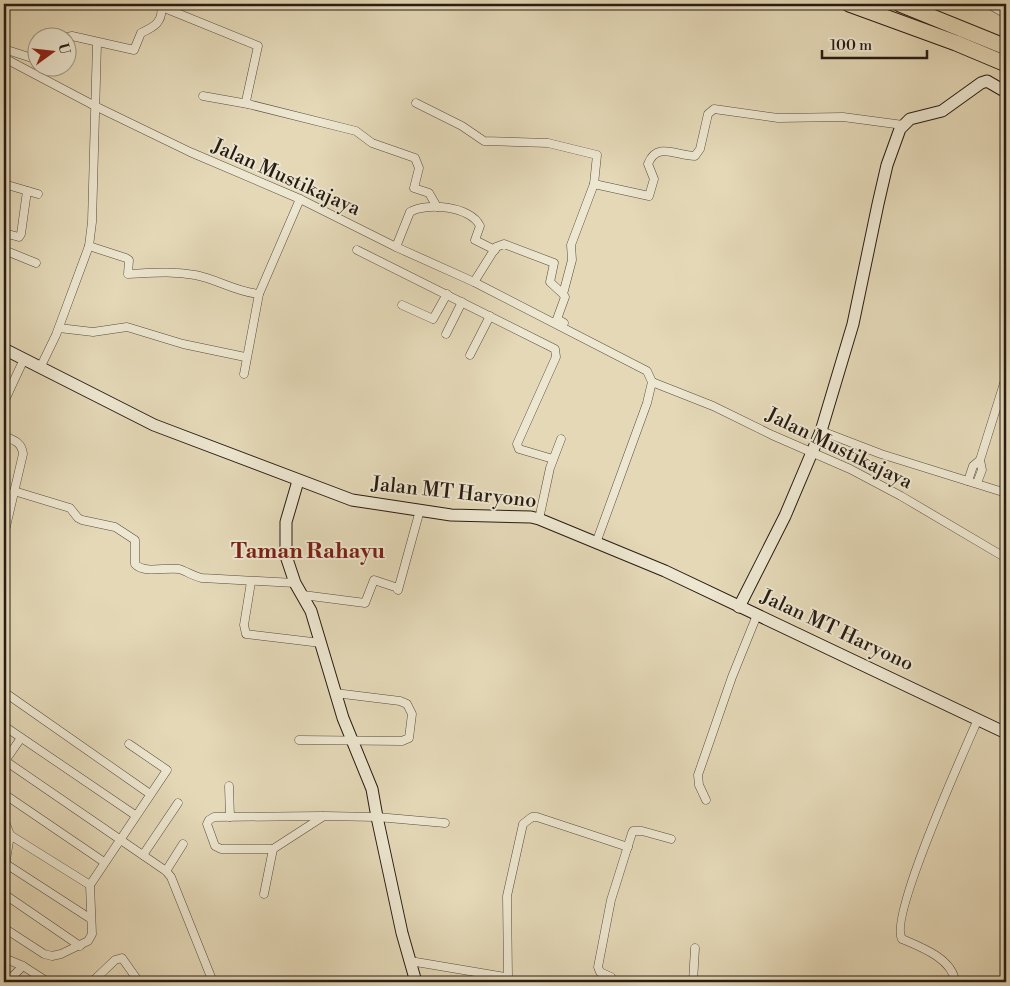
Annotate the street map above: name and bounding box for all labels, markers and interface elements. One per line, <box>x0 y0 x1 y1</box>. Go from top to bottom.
north arrow <box>28 28 78 78</box>
scale bar <box>822 28 928 60</box>
text: 100 m <box>830 36 872 55</box>
text: U <box>53 41 74 57</box>
street label: Jalan Mustikajaya <box>207 134 365 222</box>
street label: Jalan Mustikajaya <box>761 402 917 496</box>
street label: Jalan MT Haryono <box>369 472 538 514</box>
district label: Taman Rahayu <box>231 538 385 565</box>
street label: Jalan MT Haryono <box>756 584 917 677</box>

